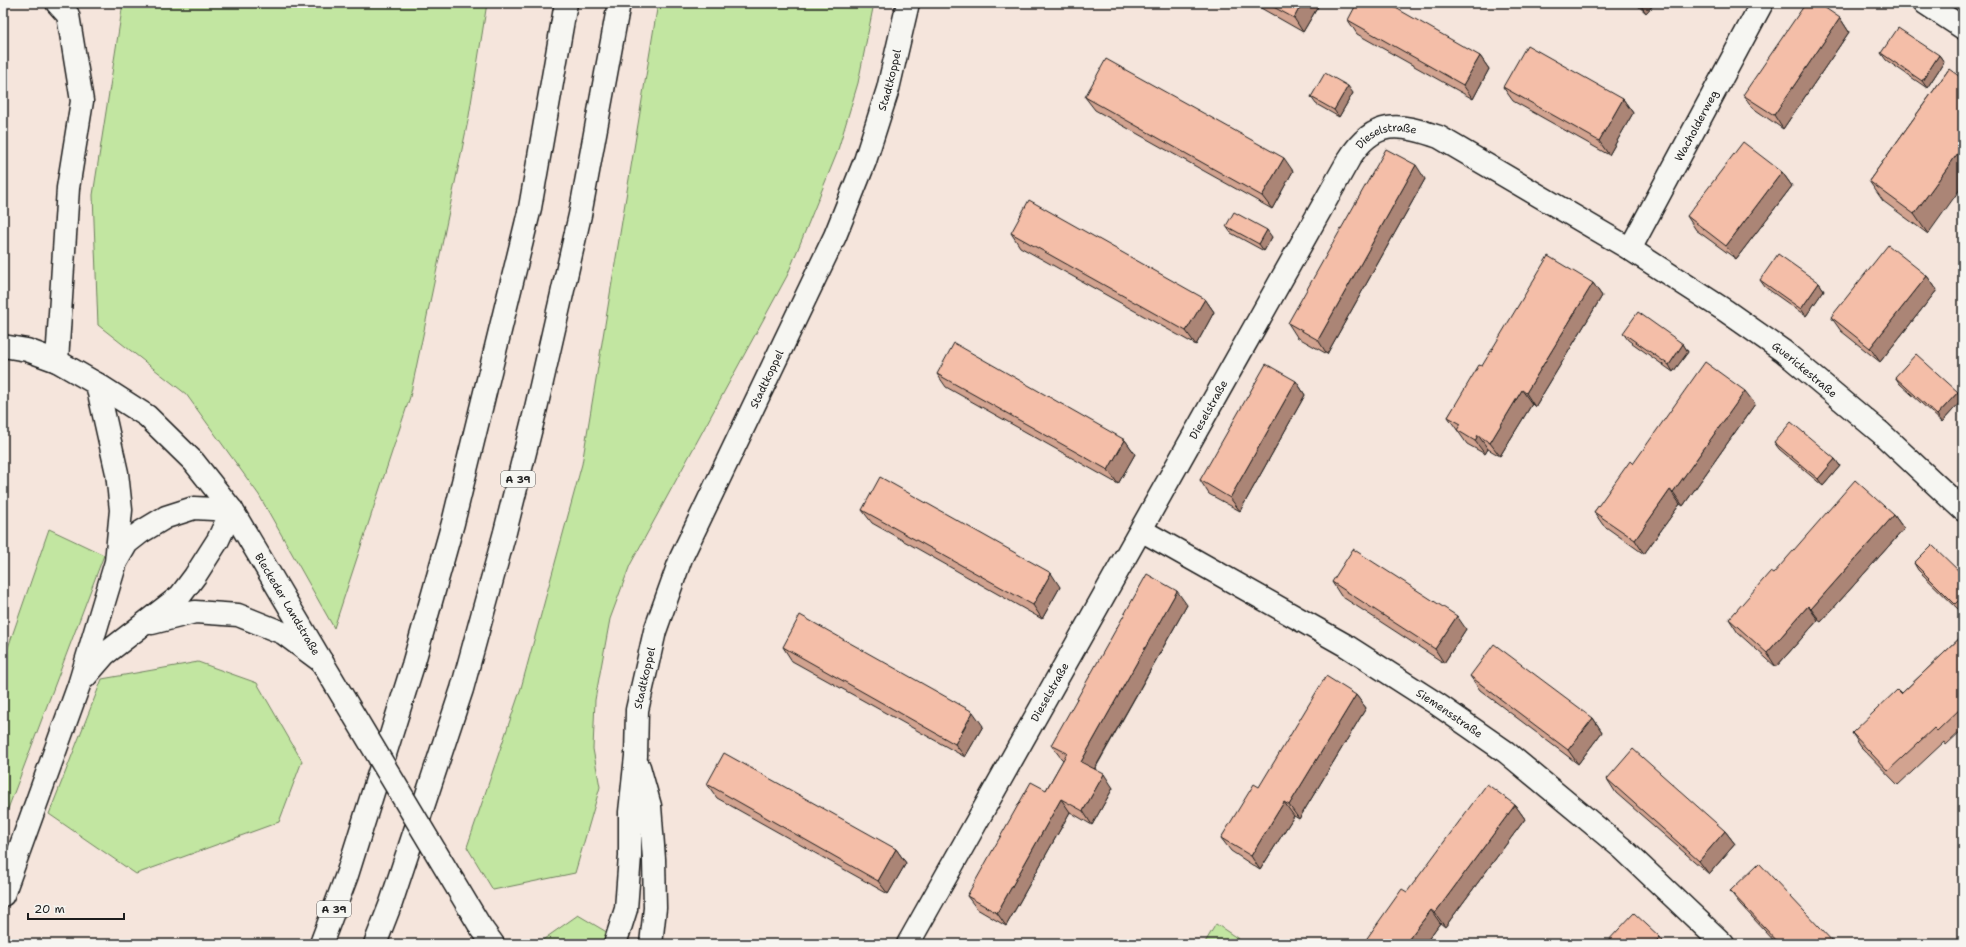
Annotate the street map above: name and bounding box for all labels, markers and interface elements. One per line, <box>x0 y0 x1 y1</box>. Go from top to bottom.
street label: Stadtkoppel <box>874 47 905 113</box>
street label: Wacholderweg <box>1671 87 1722 164</box>
street label: Dieselstraße <box>1352 120 1418 152</box>
street label: Guerickestraße <box>1769 338 1840 401</box>
street label: Stadtkoppel <box>747 347 788 411</box>
street label: Dieselstraße <box>1186 377 1231 442</box>
road number: A 39 <box>501 471 535 487</box>
street label: Bleckeder Landstraße <box>251 550 323 658</box>
street label: Stadtkoppel <box>630 645 659 711</box>
street label: Dieselstraße <box>1027 660 1073 725</box>
street label: Siemensstraße <box>1413 686 1485 742</box>
scale bar <box>28 895 124 921</box>
text: 20 m <box>34 901 65 917</box>
road number: A 39 <box>317 901 351 917</box>

